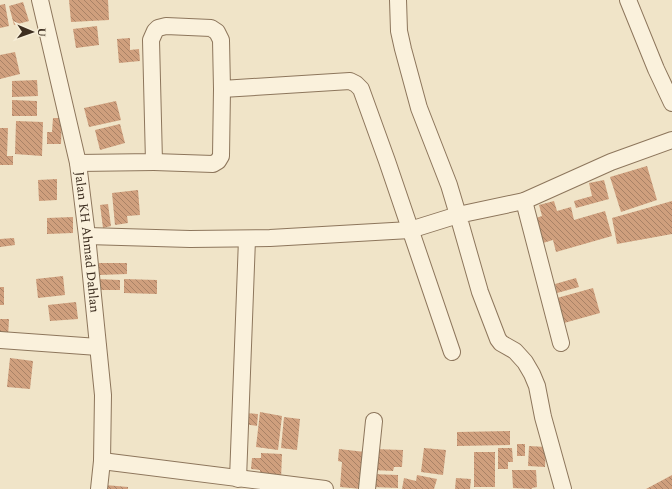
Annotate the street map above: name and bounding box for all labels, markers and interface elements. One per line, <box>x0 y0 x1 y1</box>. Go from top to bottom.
north arrow <box>12 12 52 52</box>
text: U <box>33 27 50 37</box>
street label: Jalan KH Ahmad Dahlan <box>69 170 105 314</box>

